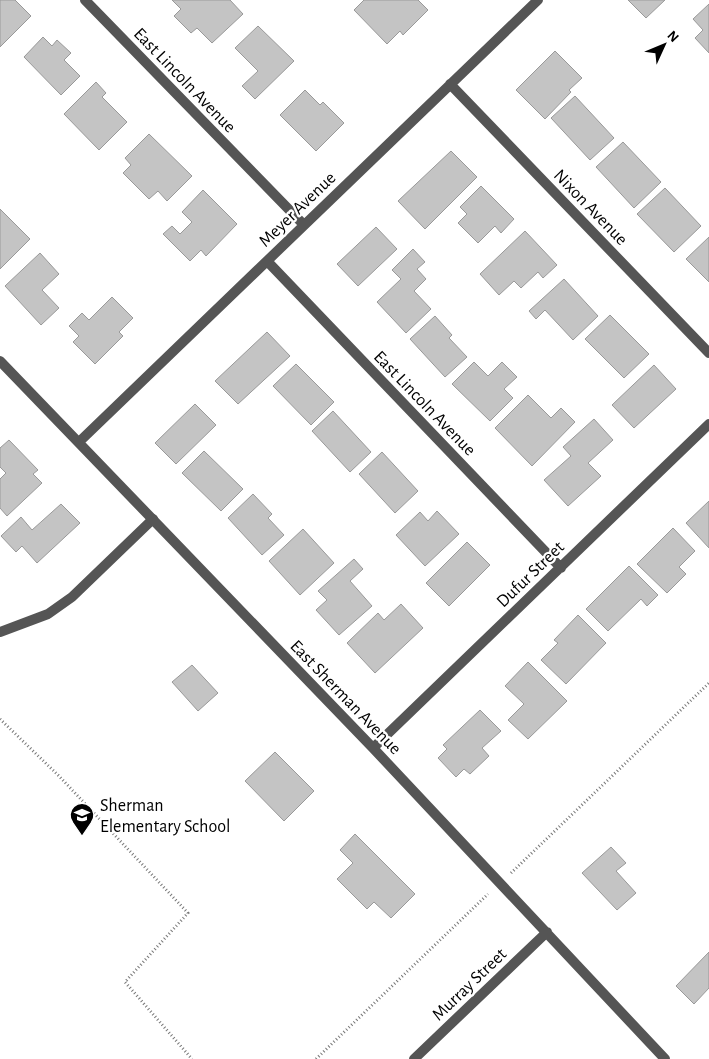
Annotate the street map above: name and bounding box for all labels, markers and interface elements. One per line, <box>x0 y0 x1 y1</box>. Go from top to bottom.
north arrow <box>639 20 689 70</box>
street label: East Lincoln Avenue <box>130 25 239 137</box>
text: N <box>664 28 681 45</box>
street label: Nixon Avenue <box>550 166 631 249</box>
street label: Meyer Avenue <box>256 169 340 251</box>
street label: East Lincoln Avenue <box>370 348 479 460</box>
street label: Dufur Street <box>493 538 568 611</box>
street label: East Sherman Avenue <box>286 637 404 758</box>
place label: Sherman Elementary School <box>100 797 231 836</box>
school or university icon: Sherman Elementary School <box>69 802 95 836</box>
street label: Murray Street <box>429 945 510 1024</box>

